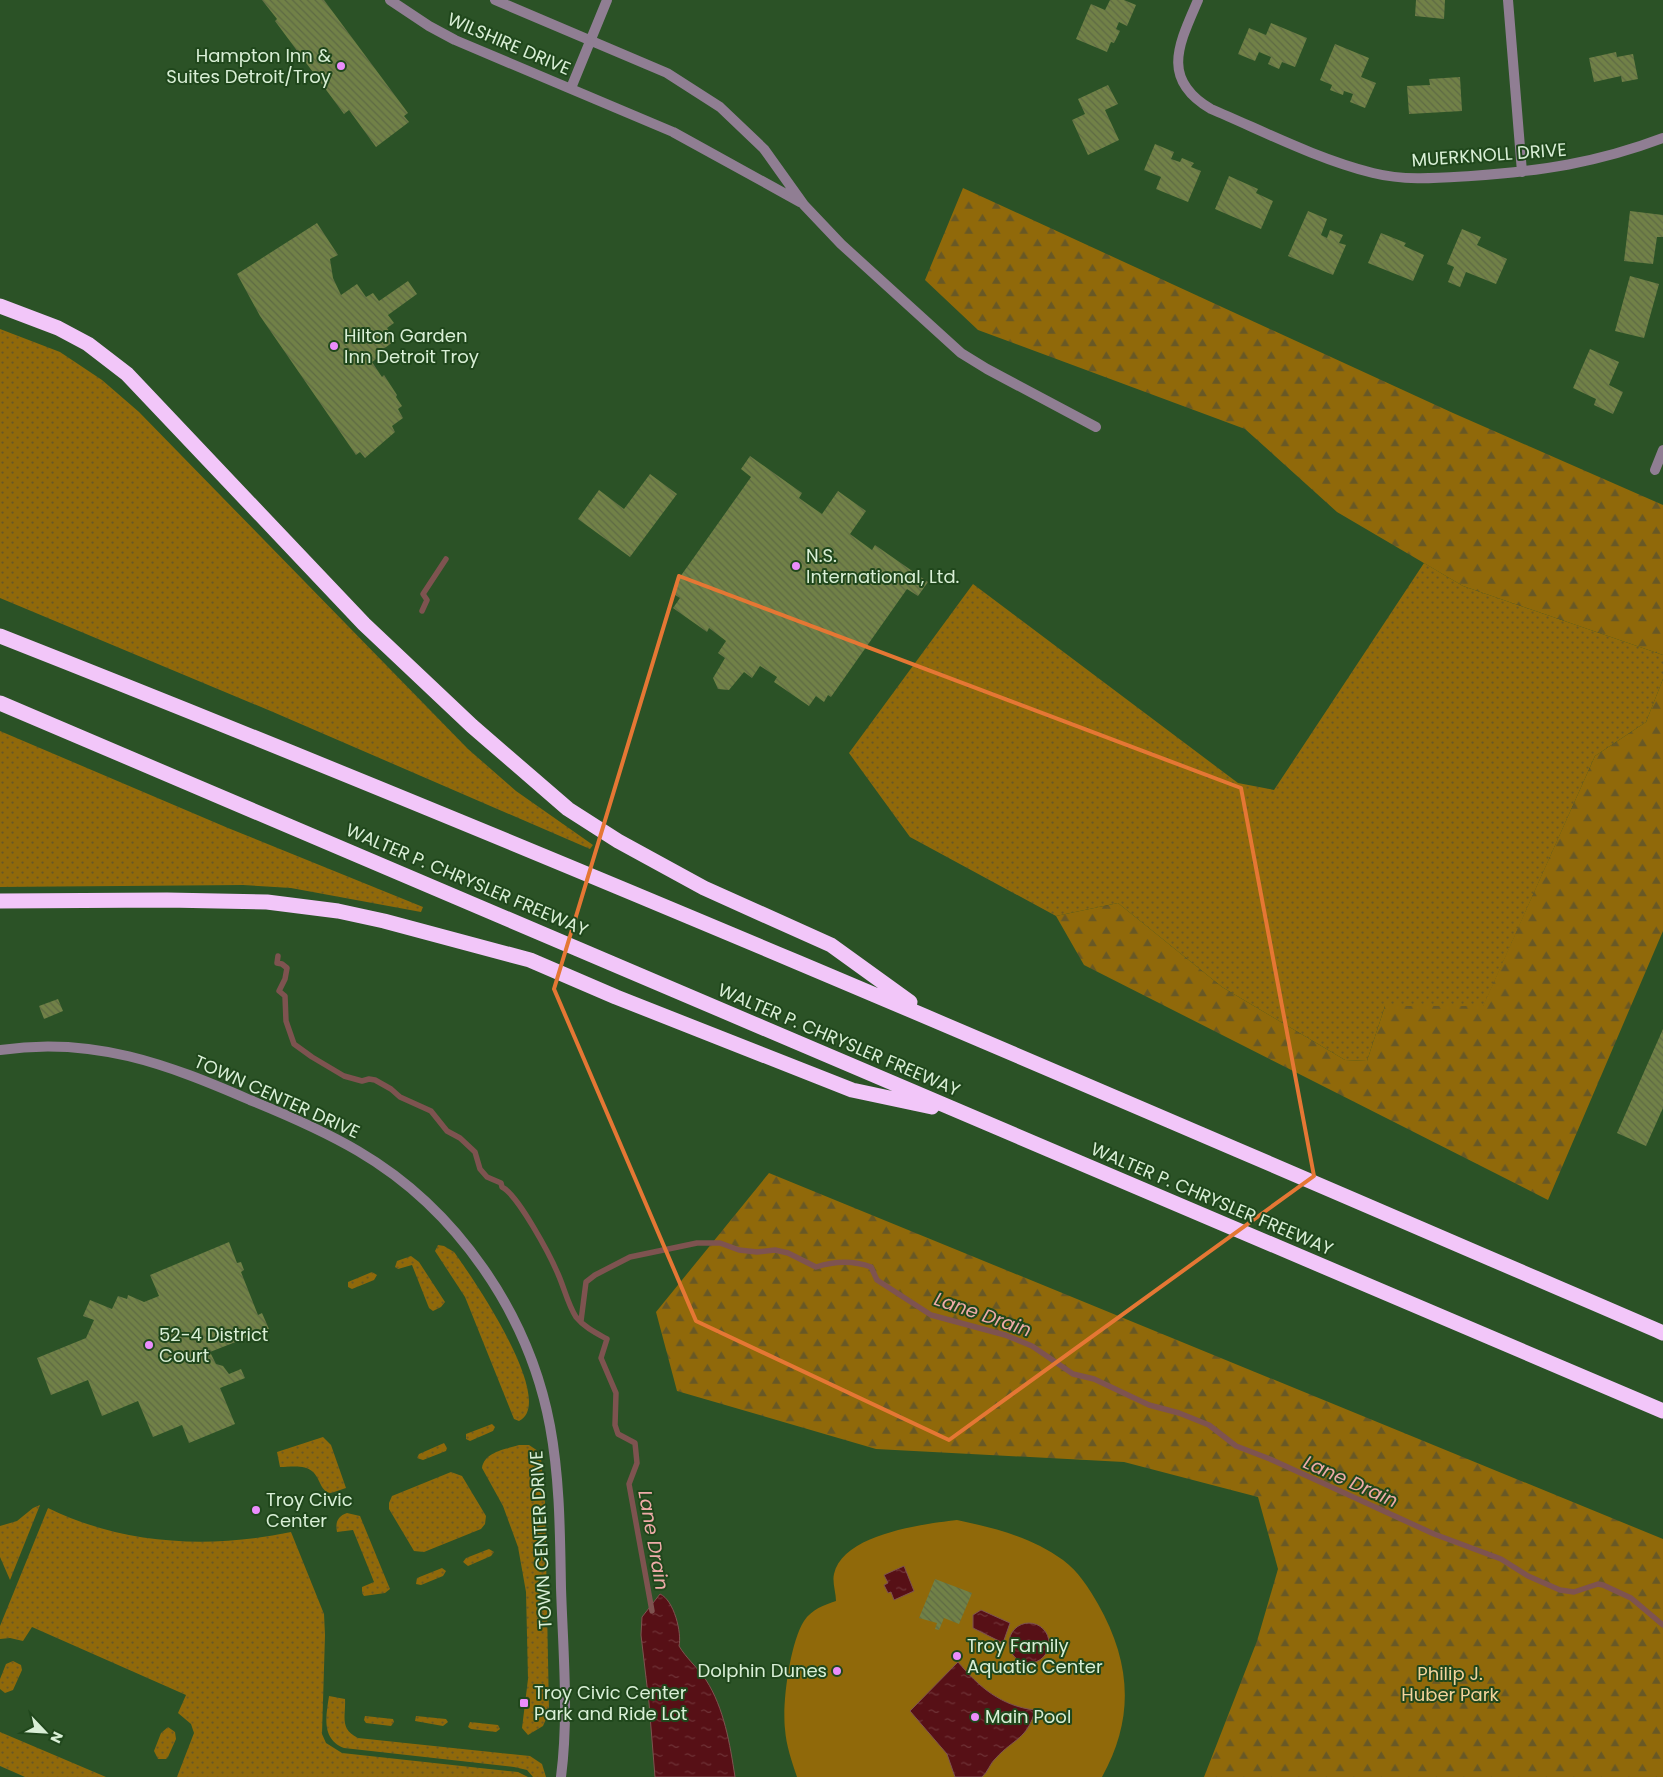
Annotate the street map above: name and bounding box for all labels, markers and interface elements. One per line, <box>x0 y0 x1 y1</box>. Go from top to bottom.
street label: WILSHIRE DRIVE <box>444 6 575 81</box>
place label: Hampton Inn & Suites Detroit/Troy <box>166 43 332 89</box>
marker: Hampton Inn & Suites Detroit/Troy <box>335 60 347 72</box>
street label: MUERKNOLL DRIVE <box>1411 137 1567 172</box>
place label: Hilton Garden Inn Detroit Troy <box>344 323 479 369</box>
marker: Hilton Garden Inn Detroit Troy <box>328 340 340 352</box>
place label: N.S. International, Ltd. <box>806 543 959 589</box>
marker: N.S. International, Ltd. <box>790 560 802 572</box>
street label: WALTER P. CHRYSLER FREEWAY <box>342 817 593 942</box>
street label: WALTER P. CHRYSLER FREEWAY <box>714 977 965 1102</box>
street label: TOWN CENTER DRIVE <box>190 1049 364 1144</box>
street label: WALTER P. CHRYSLER FREEWAY <box>1087 1136 1338 1261</box>
water label: Lane Drain <box>931 1285 1035 1344</box>
place label: 52-4 District Court <box>159 1322 268 1368</box>
marker: 52-4 District Court <box>143 1339 155 1351</box>
water label: Lane Drain <box>1299 1449 1402 1514</box>
street label: TOWN CENTER DRIVE <box>523 1450 558 1630</box>
place label: Troy Civic Center <box>266 1487 353 1533</box>
water label: Lane Drain <box>631 1488 676 1592</box>
marker: Troy Civic Center <box>250 1504 262 1516</box>
place label: Troy Family Aquatic Center <box>967 1633 1103 1679</box>
marker: Troy Family Aquatic Center <box>951 1650 963 1662</box>
place label: Dolphin Dunes <box>698 1658 827 1683</box>
park label: Philip J. Huber Park <box>1401 1661 1499 1707</box>
marker: Dolphin Dunes <box>831 1665 843 1677</box>
place label: Troy Civic Center Park and Ride Lot <box>534 1680 687 1726</box>
marker: Troy Civic Center Park and Ride Lot <box>518 1697 530 1709</box>
place label: Main Pool <box>985 1704 1071 1729</box>
north arrow <box>20 1707 70 1757</box>
marker: Main Pool <box>969 1711 981 1723</box>
text: N <box>45 1728 68 1746</box>

